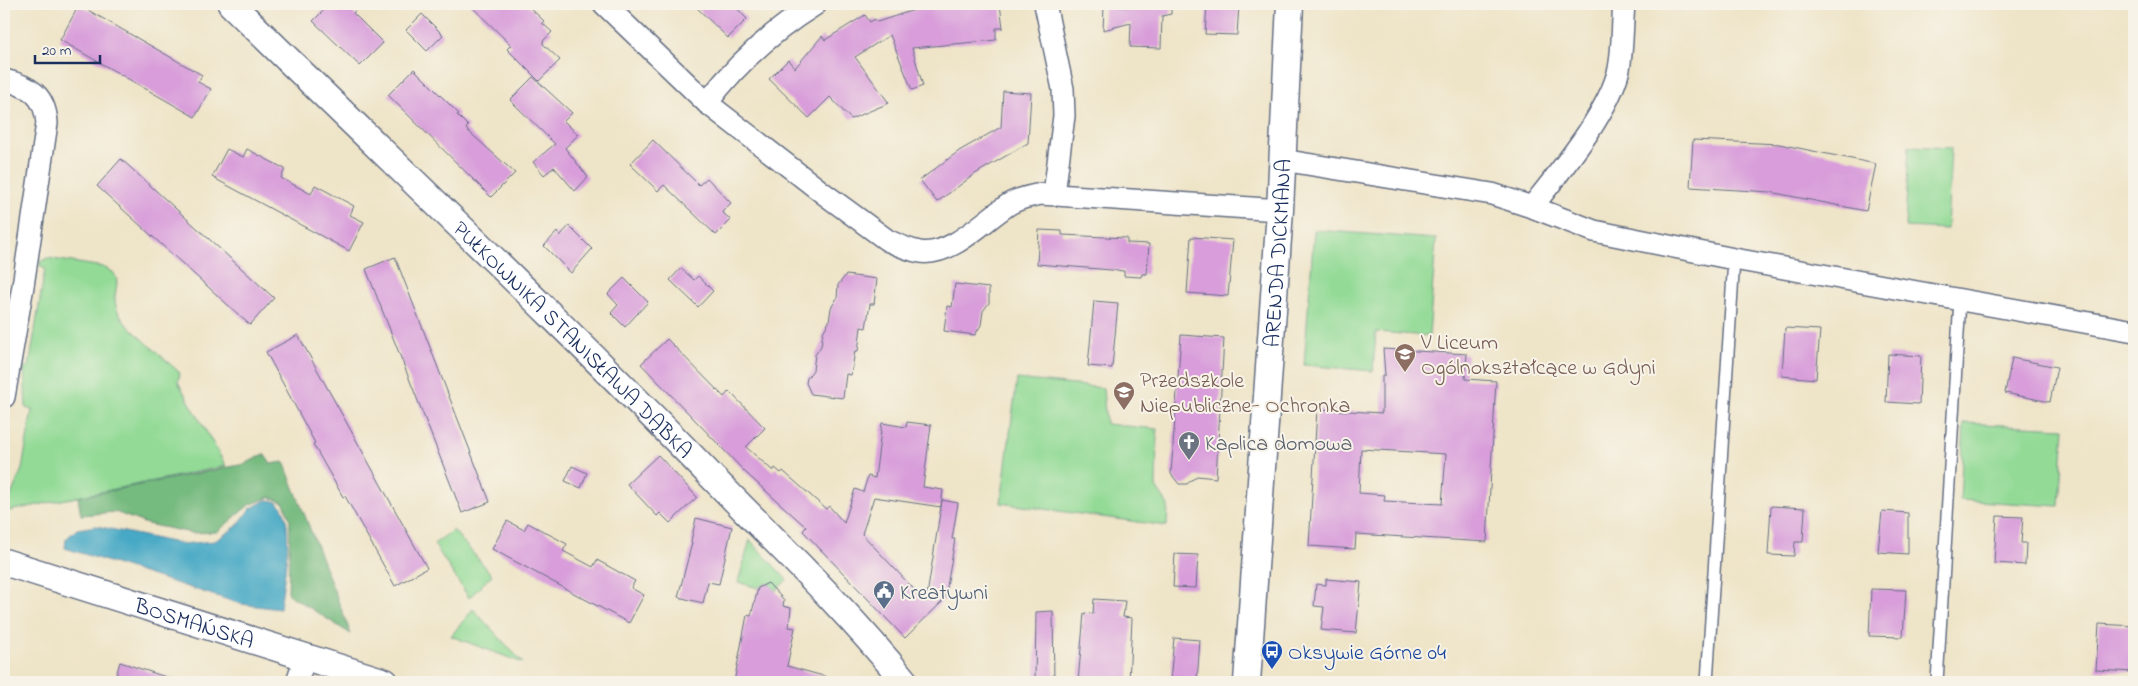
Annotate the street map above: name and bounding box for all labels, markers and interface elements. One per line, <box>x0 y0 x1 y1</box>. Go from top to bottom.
scale bar <box>35 32 100 64</box>
text: 20 m <box>42 40 72 62</box>
street label: ARENDA DICKMANA <box>1257 158 1301 348</box>
street label: PUŁKOWNIKA STANISŁAWA DĄBKA <box>444 215 699 467</box>
place label: V Liceum Ogólnokształcące w Gdyni <box>1420 328 1656 386</box>
school or university icon: V Liceum Ogólnokształcące w Gdyni <box>1393 342 1417 373</box>
place label: Przedszkole Niepubliczne- Ochronka <box>1140 366 1351 423</box>
school or university icon: Przedszkole Niepubliczne- Ochronka <box>1112 380 1136 411</box>
place label: Kaplica domowa <box>1205 429 1352 461</box>
church icon: Kaplica domowa <box>1177 430 1201 461</box>
place label: Kreatywni <box>900 578 988 611</box>
public building icon: Kreatywni <box>872 579 896 610</box>
street label: BOSMAŃSKA <box>129 591 258 659</box>
place label: Oksywie Górne 04 <box>1288 638 1446 671</box>
bus stop icon: Oksywie Górne 04 <box>1260 639 1284 670</box>

